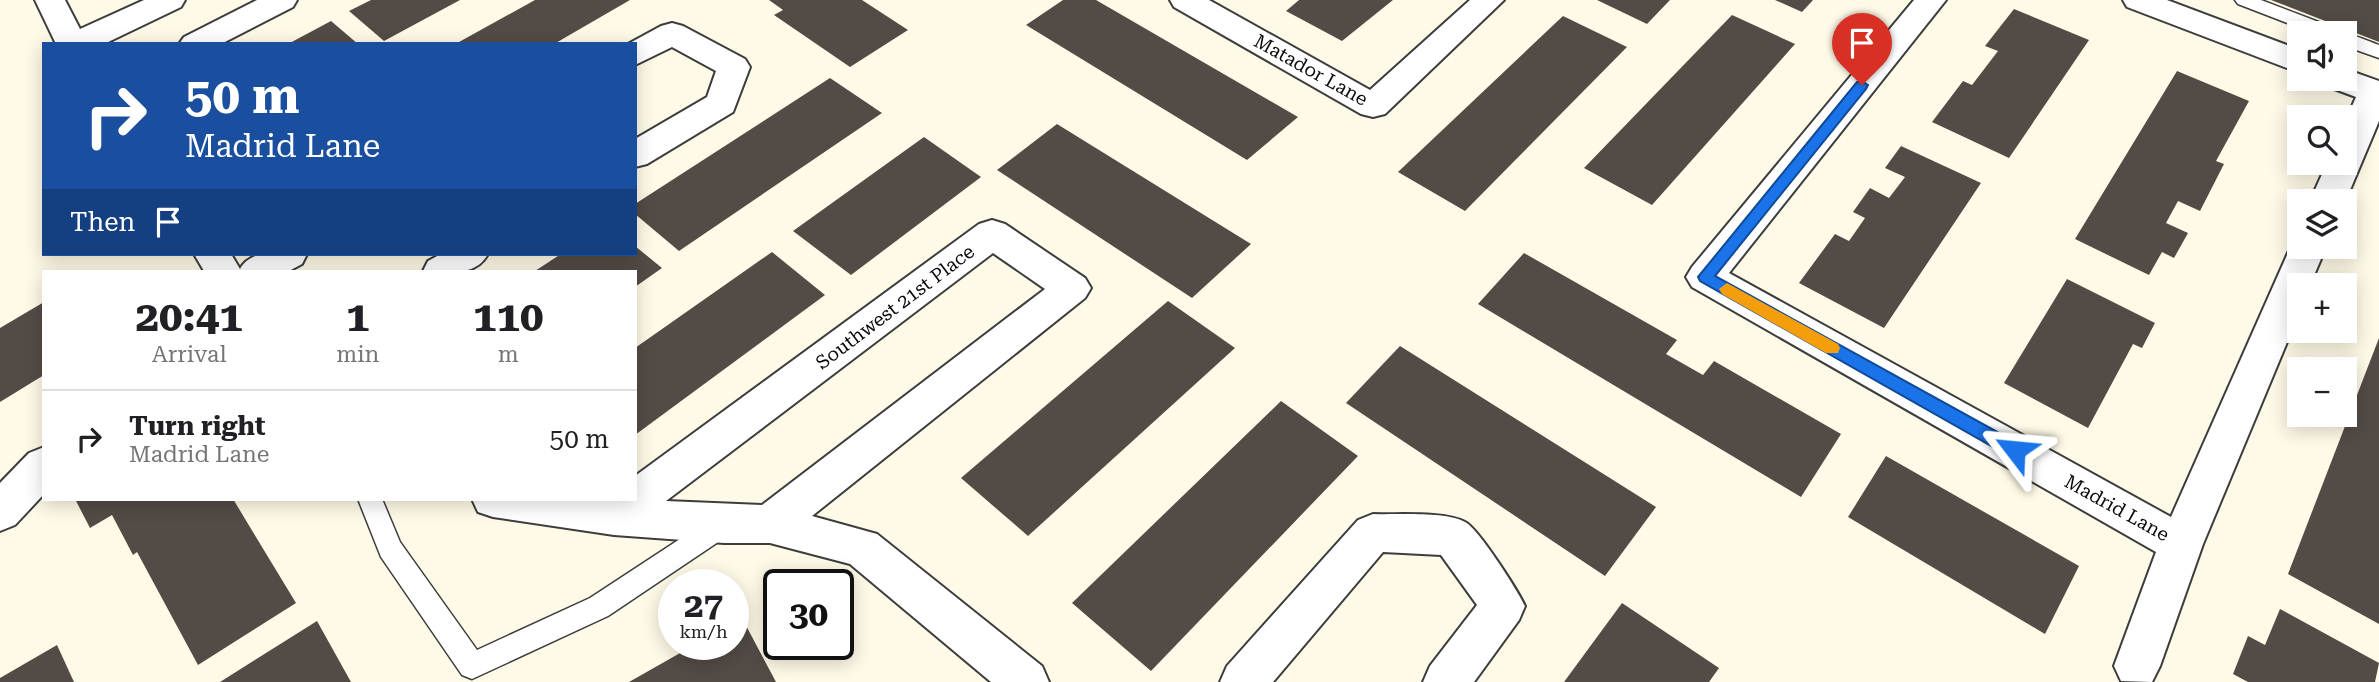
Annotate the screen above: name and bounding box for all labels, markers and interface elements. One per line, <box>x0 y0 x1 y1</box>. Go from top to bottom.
pin <box>1832 13 1892 85</box>
map controls <box>2287 21 2357 427</box>
button: sound <box>2287 21 2357 91</box>
icon: arrive <box>1843 24 1881 62</box>
street label: Matador Lane <box>1250 29 1372 111</box>
text: 50 m <box>185 68 300 125</box>
icon: right <box>70 70 161 161</box>
button: search <box>2287 105 2357 175</box>
text: Madrid Lane <box>185 127 380 165</box>
button: layers <box>2287 189 2357 259</box>
icon: arrive <box>149 203 187 241</box>
text: Then <box>70 207 135 237</box>
street label: Southwest 21st Place <box>811 240 979 374</box>
button: + <box>2287 273 2357 343</box>
text: 20:41 <box>136 292 243 341</box>
text: 1 <box>346 292 370 341</box>
text: 110 <box>473 292 543 341</box>
text: Arrival <box>152 341 226 368</box>
text: min <box>336 341 379 368</box>
text: m <box>498 341 519 368</box>
button: − <box>2287 357 2357 427</box>
text: Turn right <box>129 411 265 441</box>
position arrow <box>1978 413 2052 487</box>
icon: right <box>70 420 108 458</box>
text: 50 m <box>550 424 609 454</box>
text: Madrid Lane <box>129 441 269 468</box>
street label: Madrid Lane <box>2061 470 2173 546</box>
speed limit sign: 30 <box>763 569 854 660</box>
text: 27 <box>684 585 723 626</box>
text: km/h <box>679 621 728 642</box>

